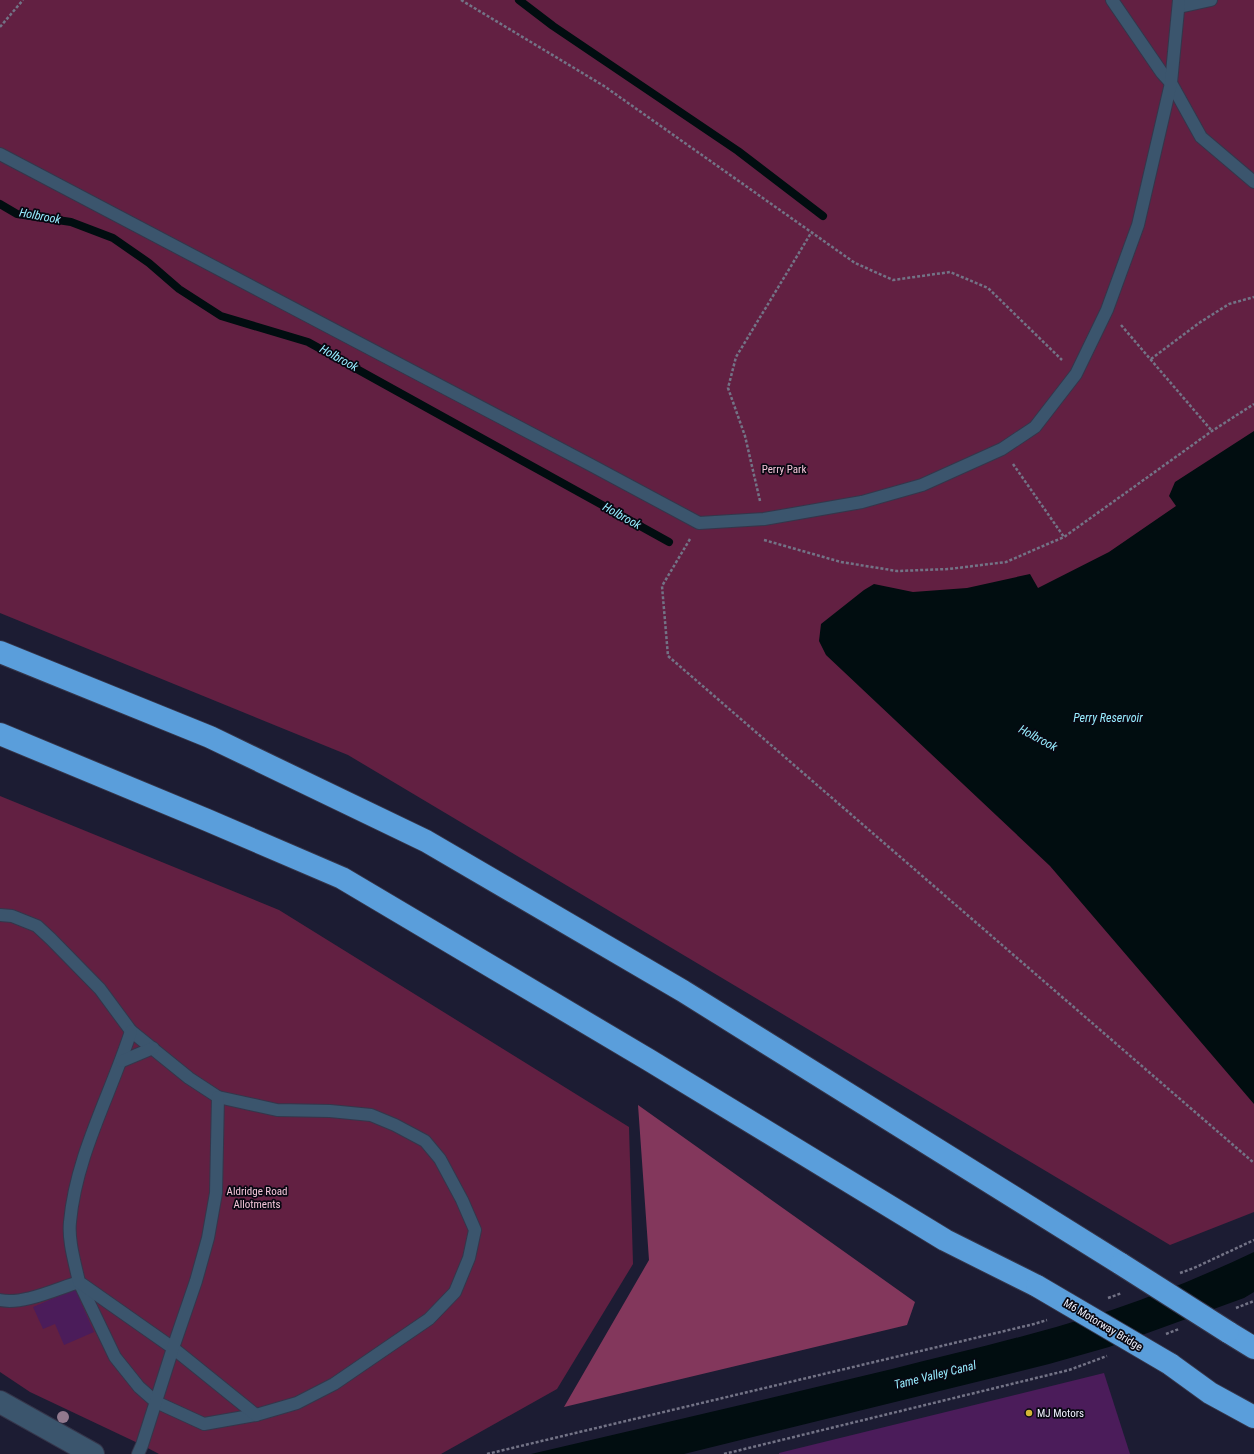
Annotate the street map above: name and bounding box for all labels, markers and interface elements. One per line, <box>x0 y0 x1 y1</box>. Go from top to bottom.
water label: Holbrook <box>18 205 63 227</box>
water label: Holbrook <box>317 342 361 375</box>
park label: Perry Park <box>762 463 806 476</box>
water label: Holbrook <box>600 500 644 533</box>
water label: Perry Reservoir <box>1073 711 1143 725</box>
water label: Holbrook <box>1016 722 1060 754</box>
park label: Aldridge Road Allotments <box>227 1185 287 1211</box>
street label: M6 Motorway Bridge <box>1061 1296 1145 1354</box>
water label: Tame Valley Canal <box>892 1358 978 1392</box>
place label: MJ Motors <box>1037 1407 1084 1420</box>
marker: MJ Motors <box>1024 1408 1034 1418</box>

